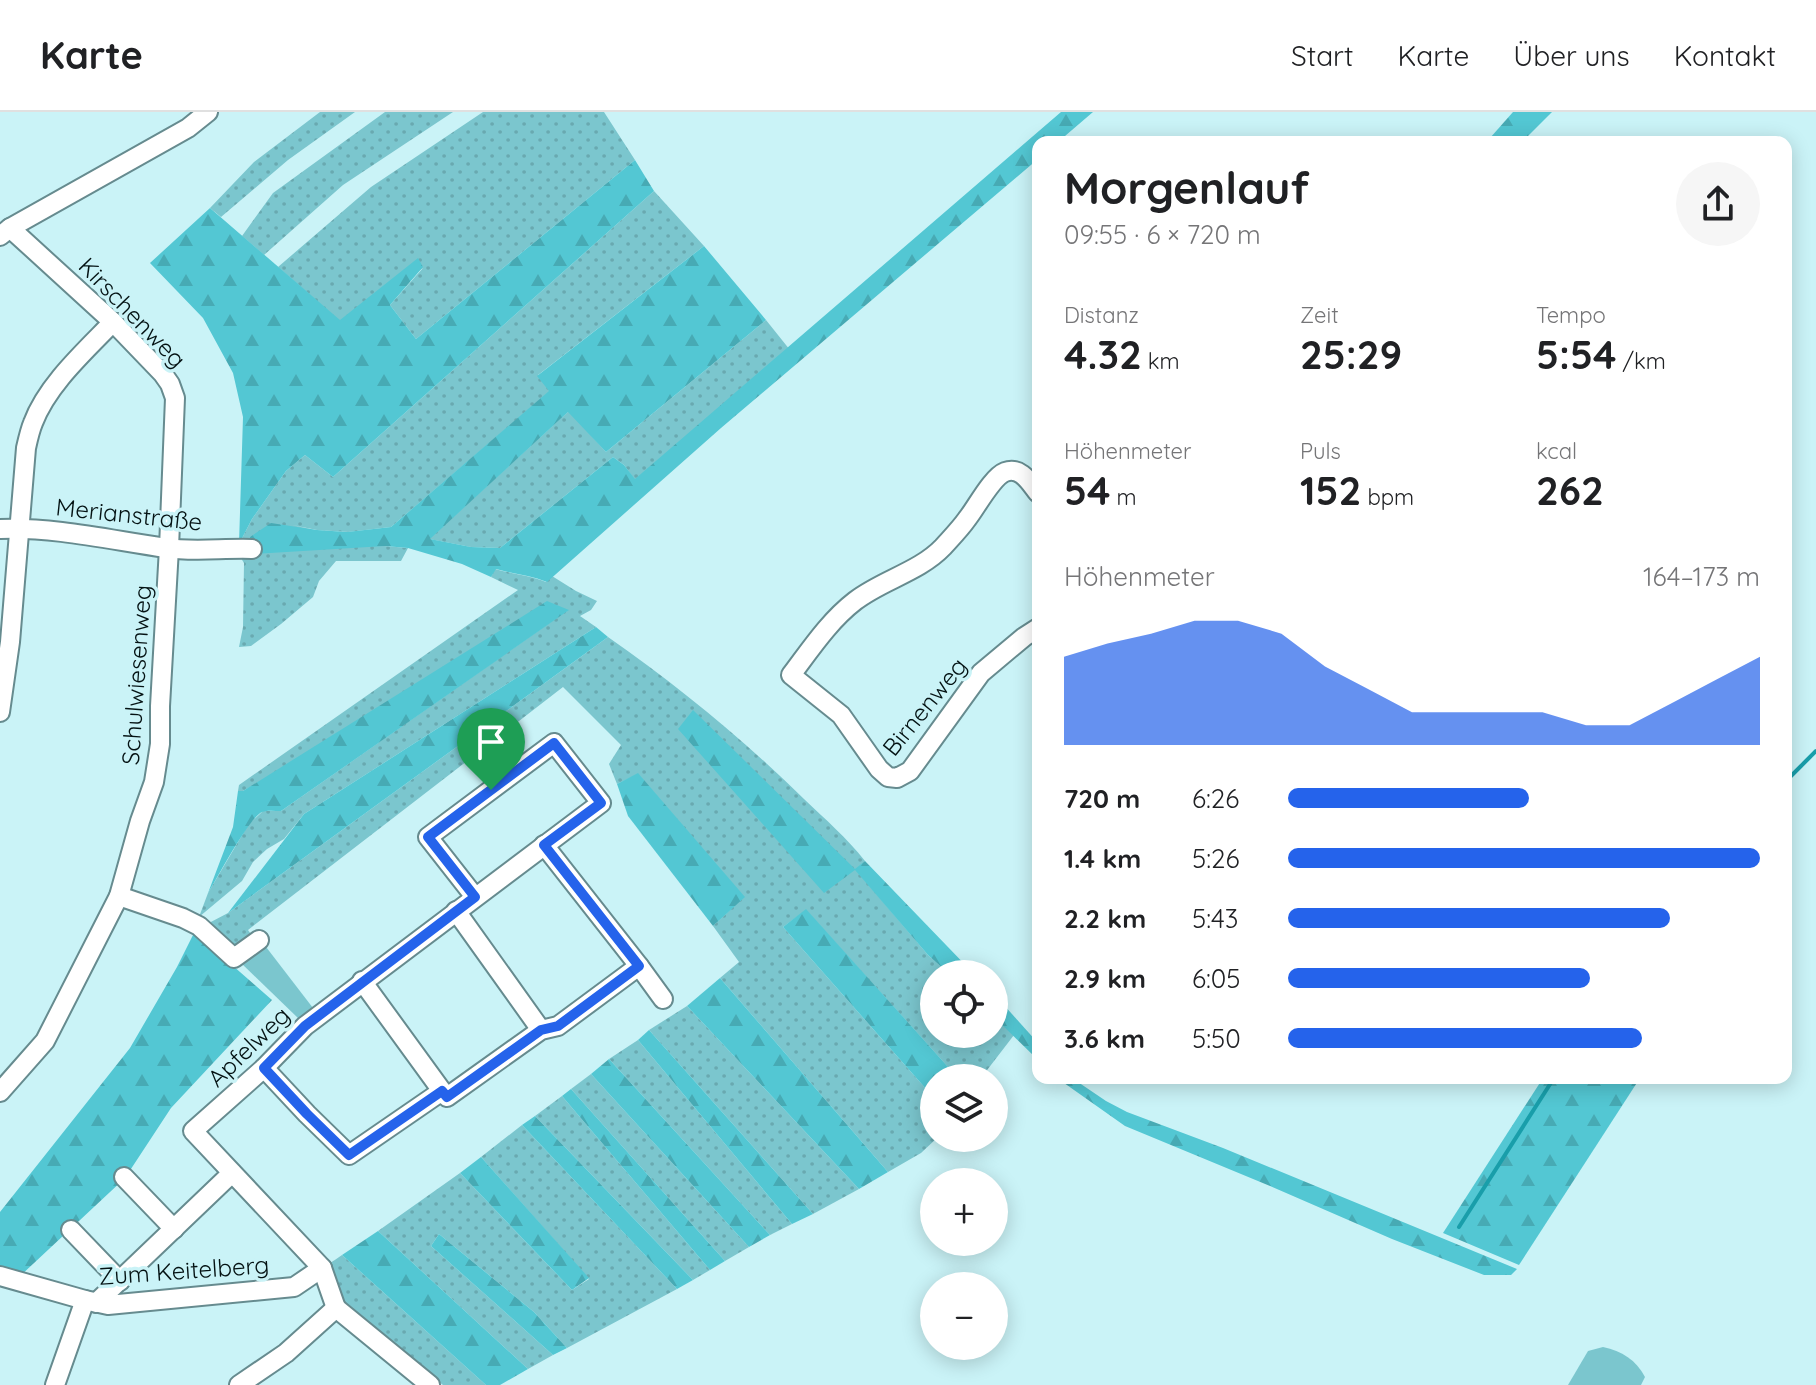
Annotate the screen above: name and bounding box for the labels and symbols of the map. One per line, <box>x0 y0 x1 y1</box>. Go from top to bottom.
street label: Kirschenweg <box>73 251 193 374</box>
street label: Merianstraße <box>54 491 204 537</box>
street label: Schulwiesenweg <box>115 584 157 766</box>
street label: Birnenweg <box>876 651 973 762</box>
pin <box>457 708 525 790</box>
street label: Apfelweg <box>201 1000 296 1093</box>
street label: Zum Keitelberg <box>98 1249 270 1291</box>

